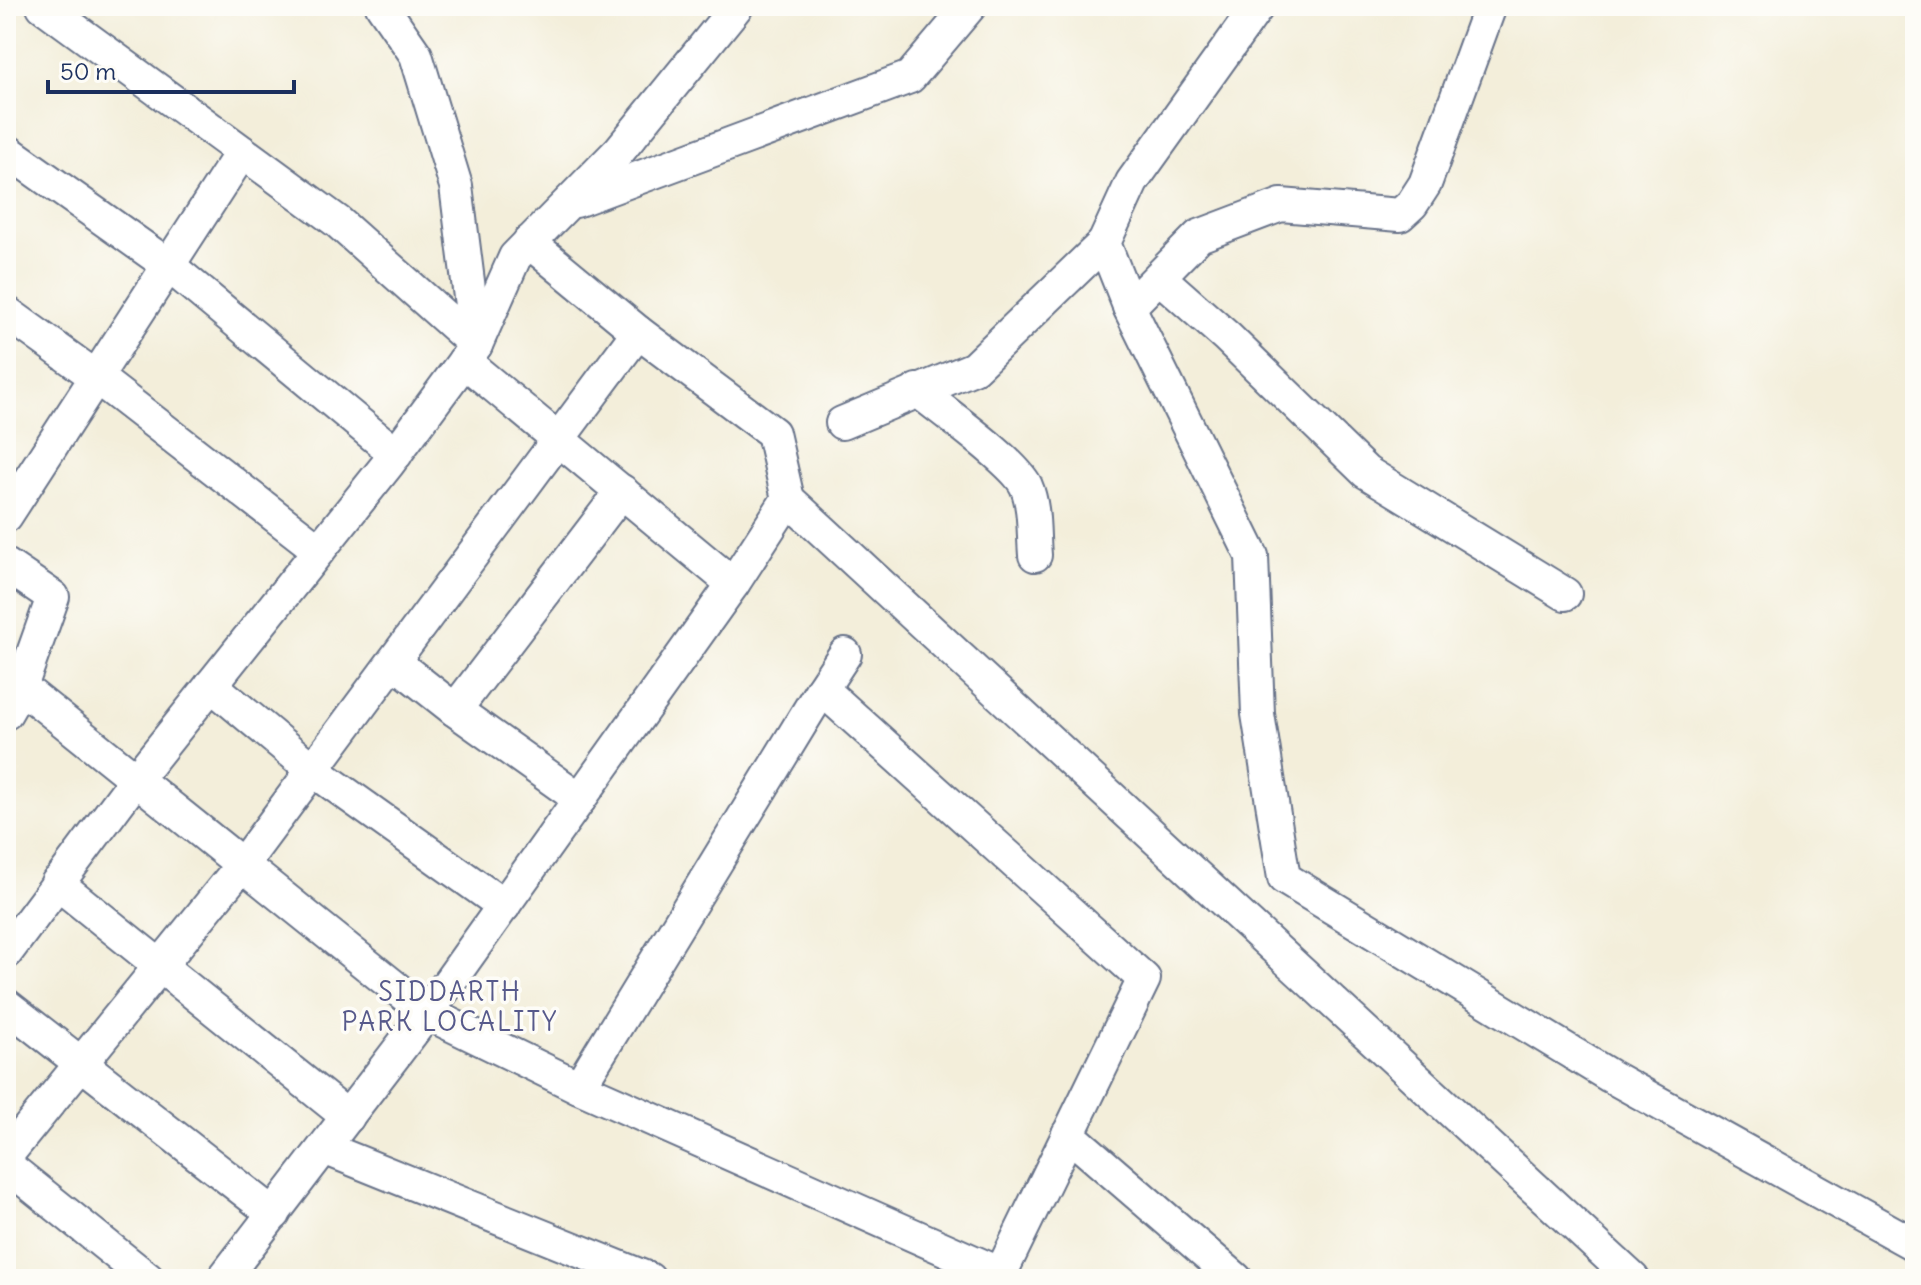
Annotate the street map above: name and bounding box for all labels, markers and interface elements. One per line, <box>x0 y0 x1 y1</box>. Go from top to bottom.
scale bar <box>48 44 294 94</box>
text: 50 m <box>60 56 116 86</box>
district label: SIDDARTH PARK LOCALITY <box>342 975 558 1038</box>

